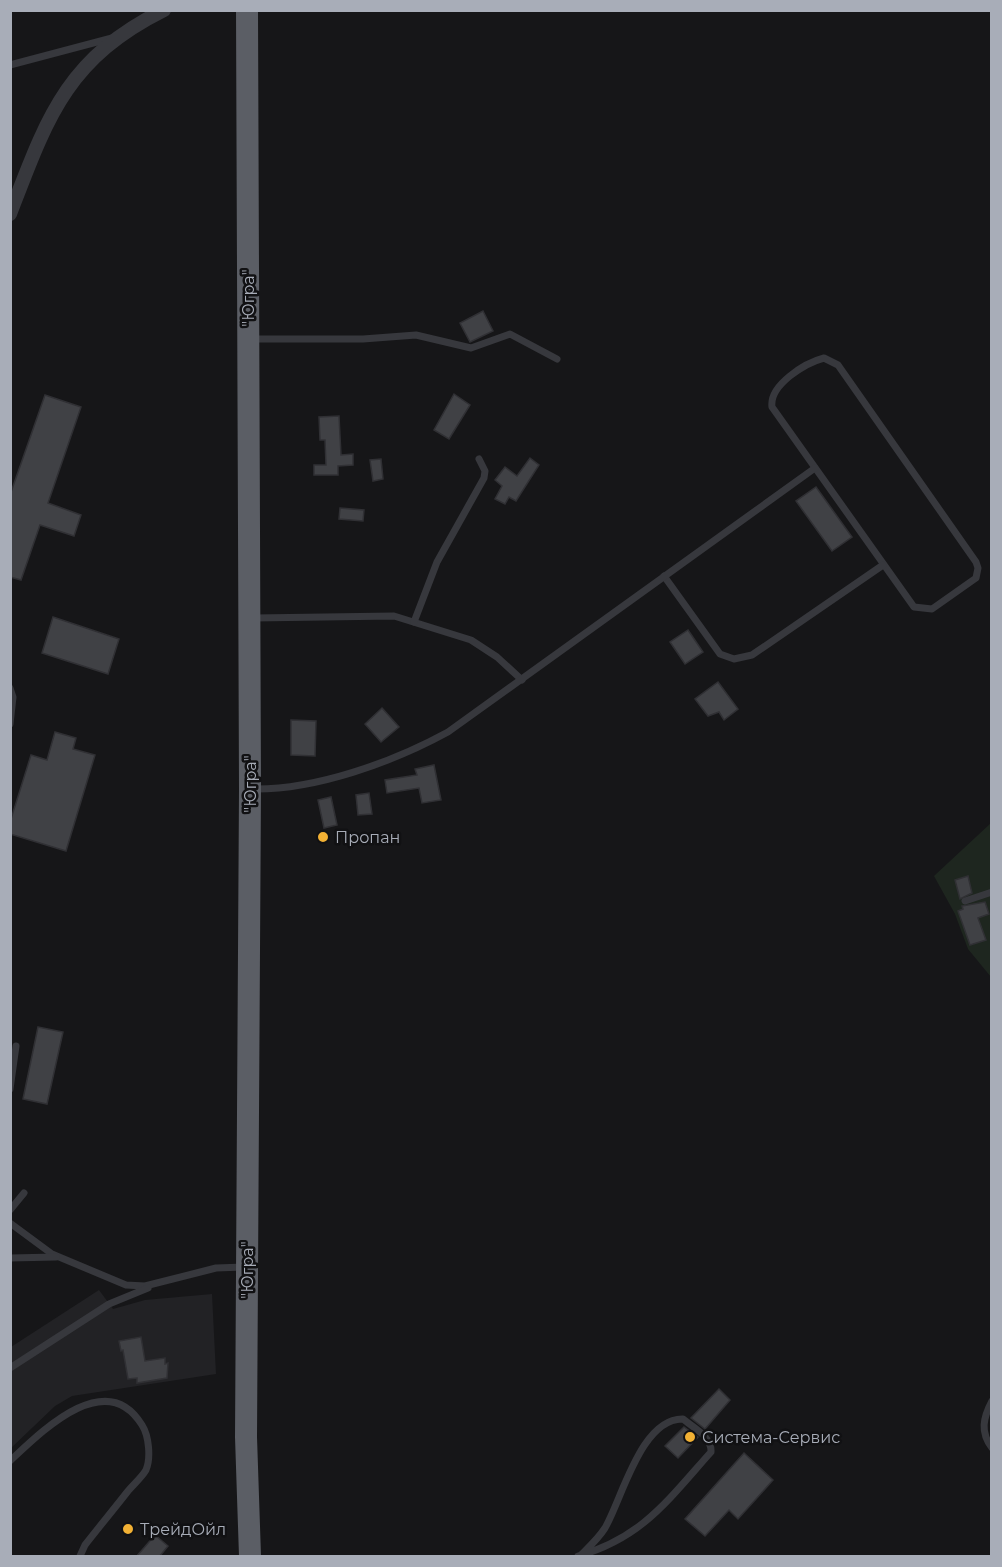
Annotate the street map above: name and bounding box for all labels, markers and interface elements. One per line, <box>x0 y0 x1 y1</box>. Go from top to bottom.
street label: "Югра" <box>239 269 258 327</box>
street label: "Югра" <box>241 755 260 813</box>
place label: Пропан <box>335 828 400 847</box>
marker: Пропан <box>316 830 330 844</box>
street label: "Югра" <box>238 1241 257 1299</box>
place label: Система-Сервис <box>702 1428 840 1447</box>
marker: Система-Сервис <box>683 1430 697 1444</box>
place label: ТрейдОйл <box>140 1520 226 1539</box>
marker: ТрейдОйл <box>121 1522 135 1536</box>

